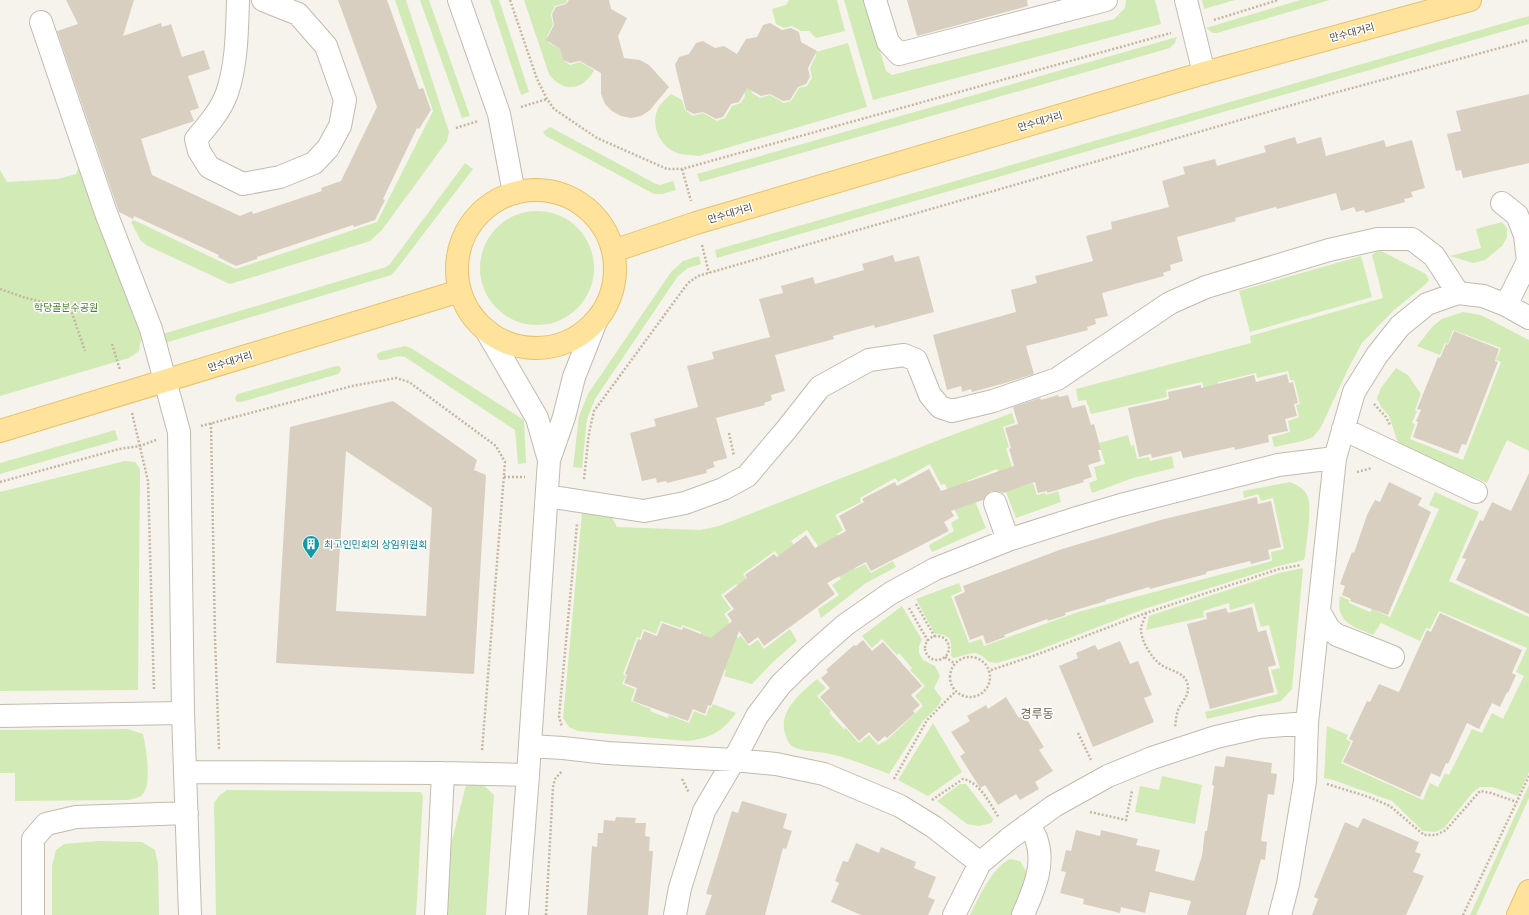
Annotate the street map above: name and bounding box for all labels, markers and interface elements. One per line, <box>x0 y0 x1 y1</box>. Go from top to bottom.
street label: 만수대거리 <box>1328 21 1376 45</box>
street label: 만수대거리 <box>1017 110 1064 134</box>
street label: 만수대거리 <box>707 202 754 226</box>
park label: 학당골분수공원 <box>34 302 98 314</box>
street label: 만수대거리 <box>207 349 254 374</box>
building icon: 최고인민회의 상임위원회 <box>301 534 321 559</box>
place label: 최고인민회의 상임위원회 <box>324 539 427 551</box>
district label: 경루동 <box>1020 707 1054 722</box>

